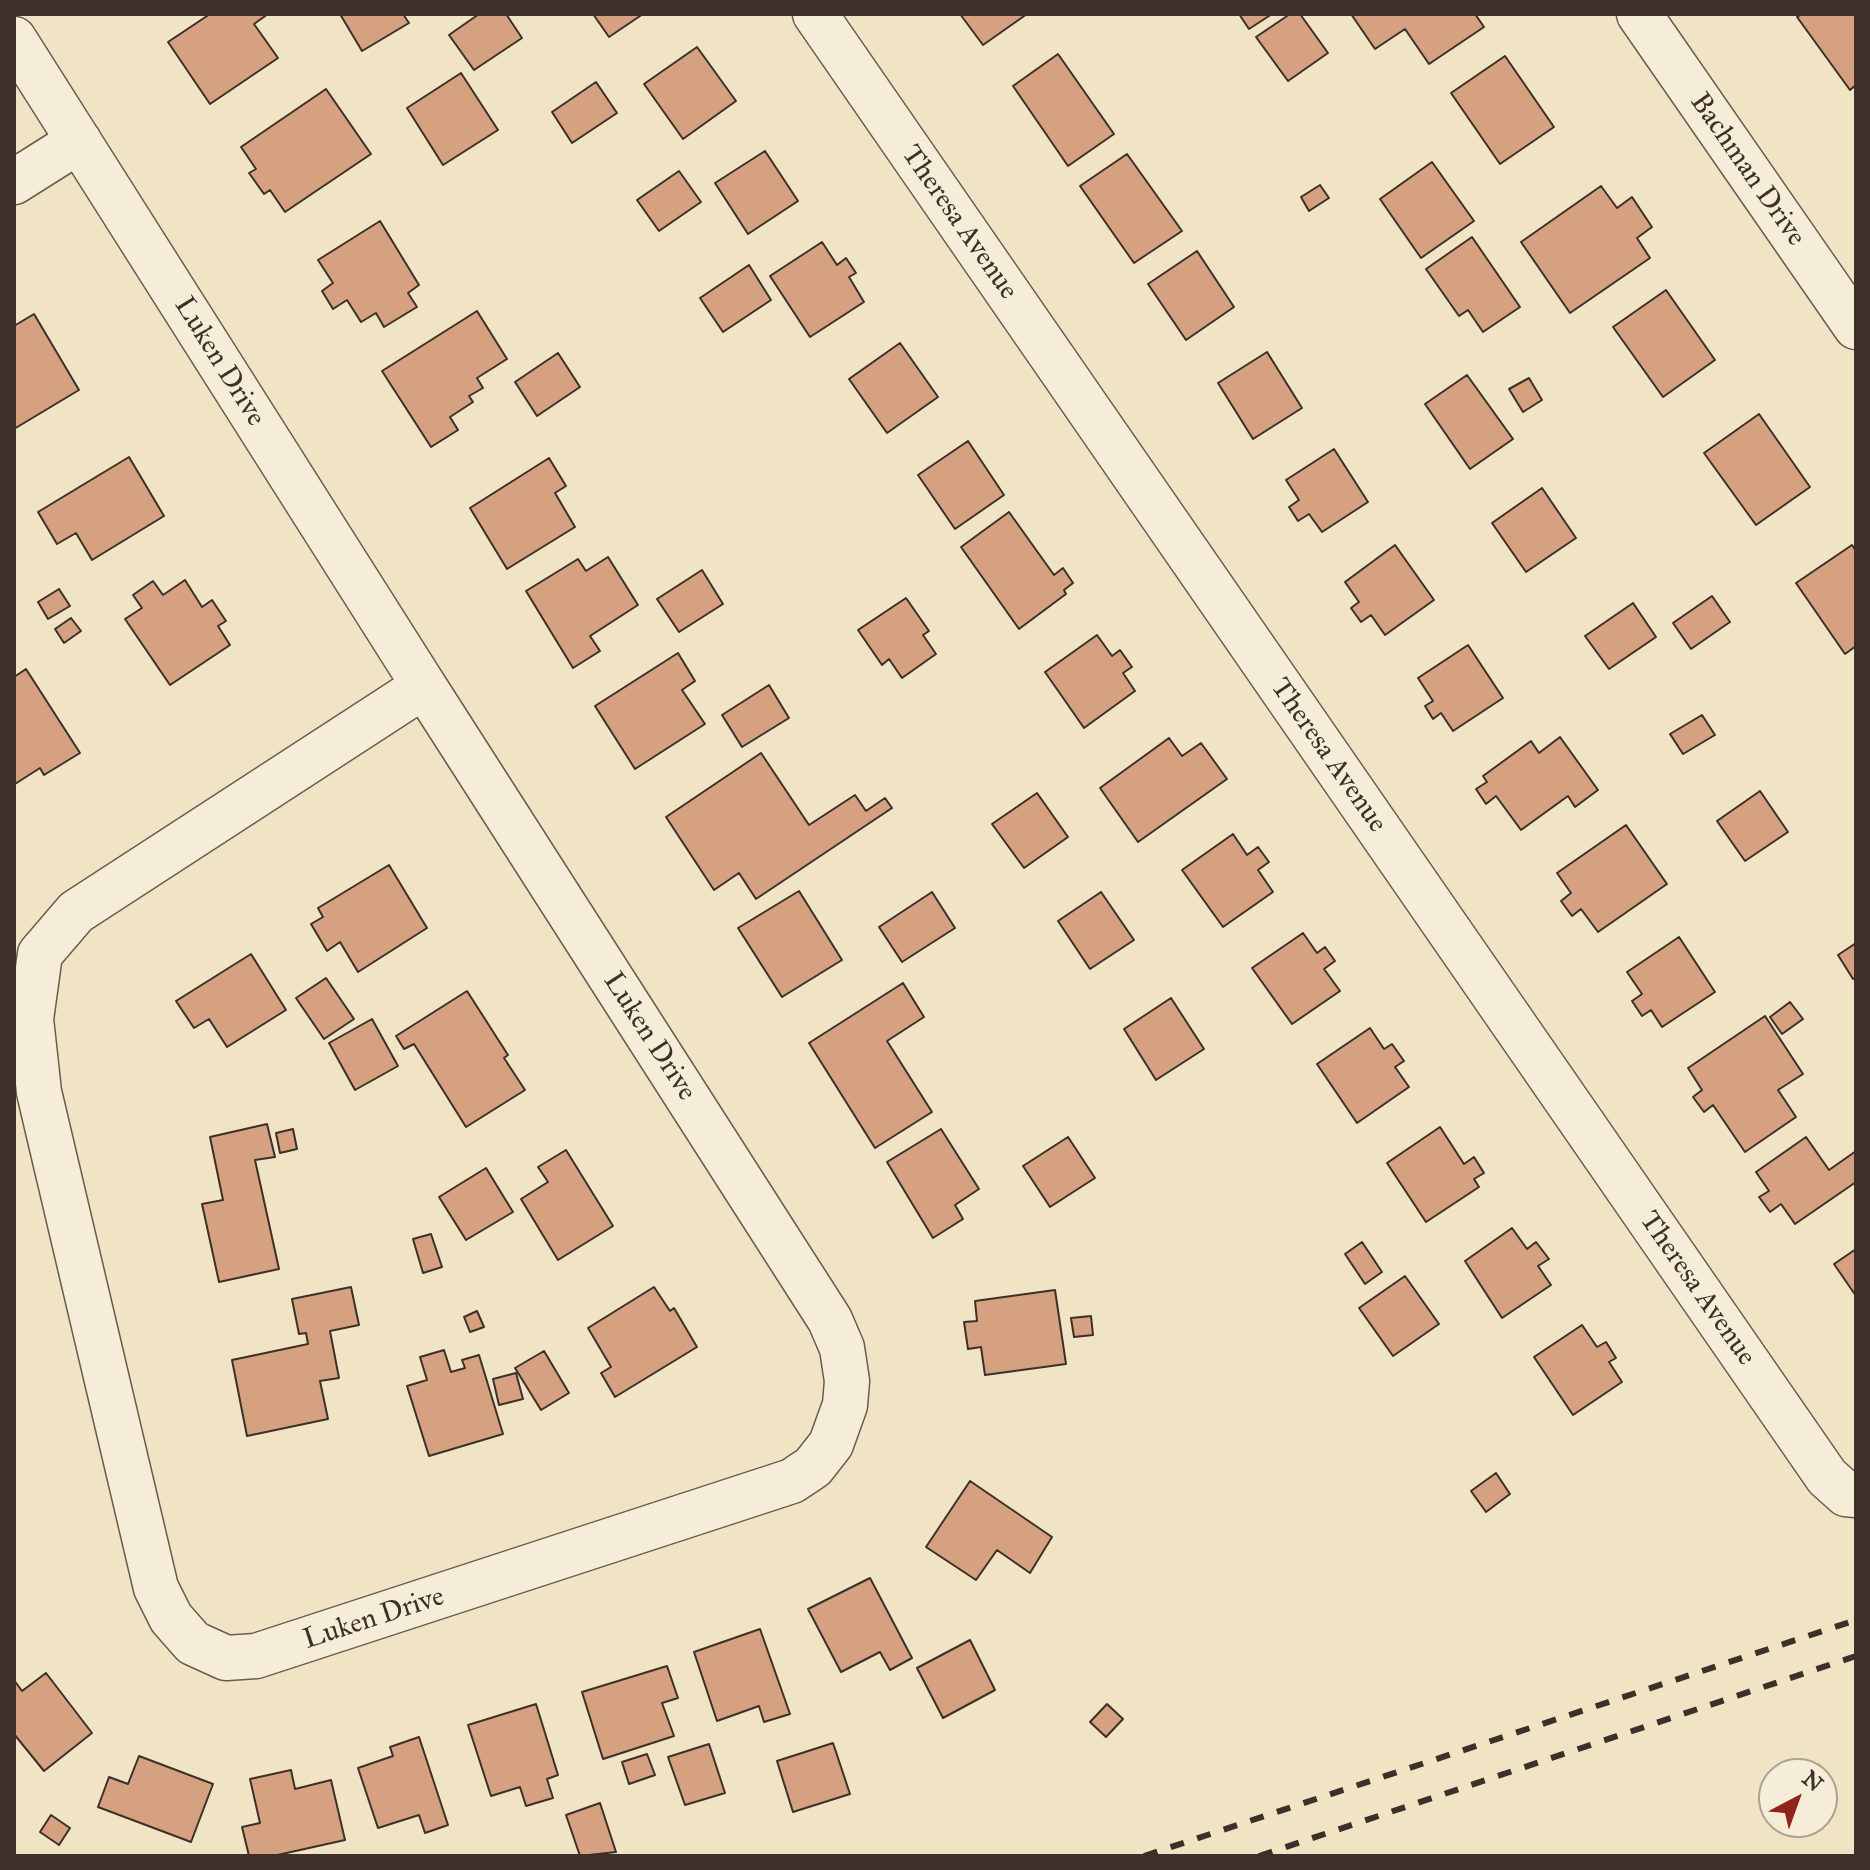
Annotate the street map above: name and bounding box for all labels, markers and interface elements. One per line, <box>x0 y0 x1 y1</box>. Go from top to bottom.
street label: Bachman Drive <box>1682 87 1812 253</box>
street label: Theresa Avenue <box>893 139 1025 307</box>
street label: Luken Drive <box>166 291 272 433</box>
street label: Theresa Avenue <box>1262 672 1394 840</box>
street label: Luken Drive <box>595 967 703 1107</box>
street label: Theresa Avenue <box>1631 1205 1763 1373</box>
street label: Luken Drive <box>299 1580 449 1658</box>
north arrow <box>1758 1758 1838 1838</box>
text: N <box>1797 1765 1829 1797</box>

